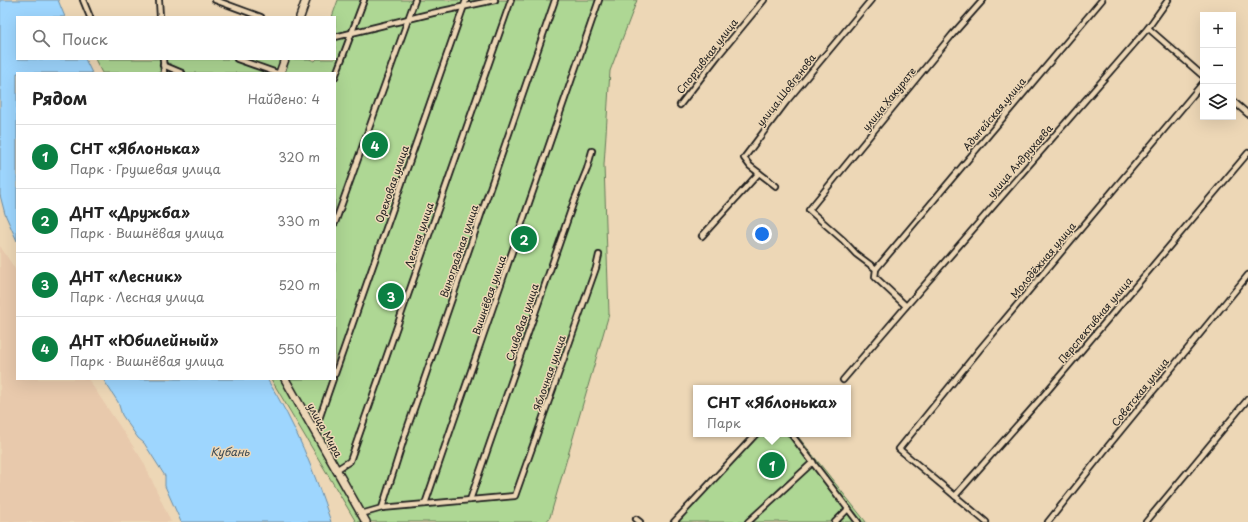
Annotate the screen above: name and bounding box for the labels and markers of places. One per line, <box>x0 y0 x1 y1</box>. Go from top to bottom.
pin: 4 <box>362 130 388 160</box>
pin: 2 <box>511 224 537 254</box>
pin: 3 <box>378 281 404 311</box>
pin: 1 <box>759 450 785 480</box>

